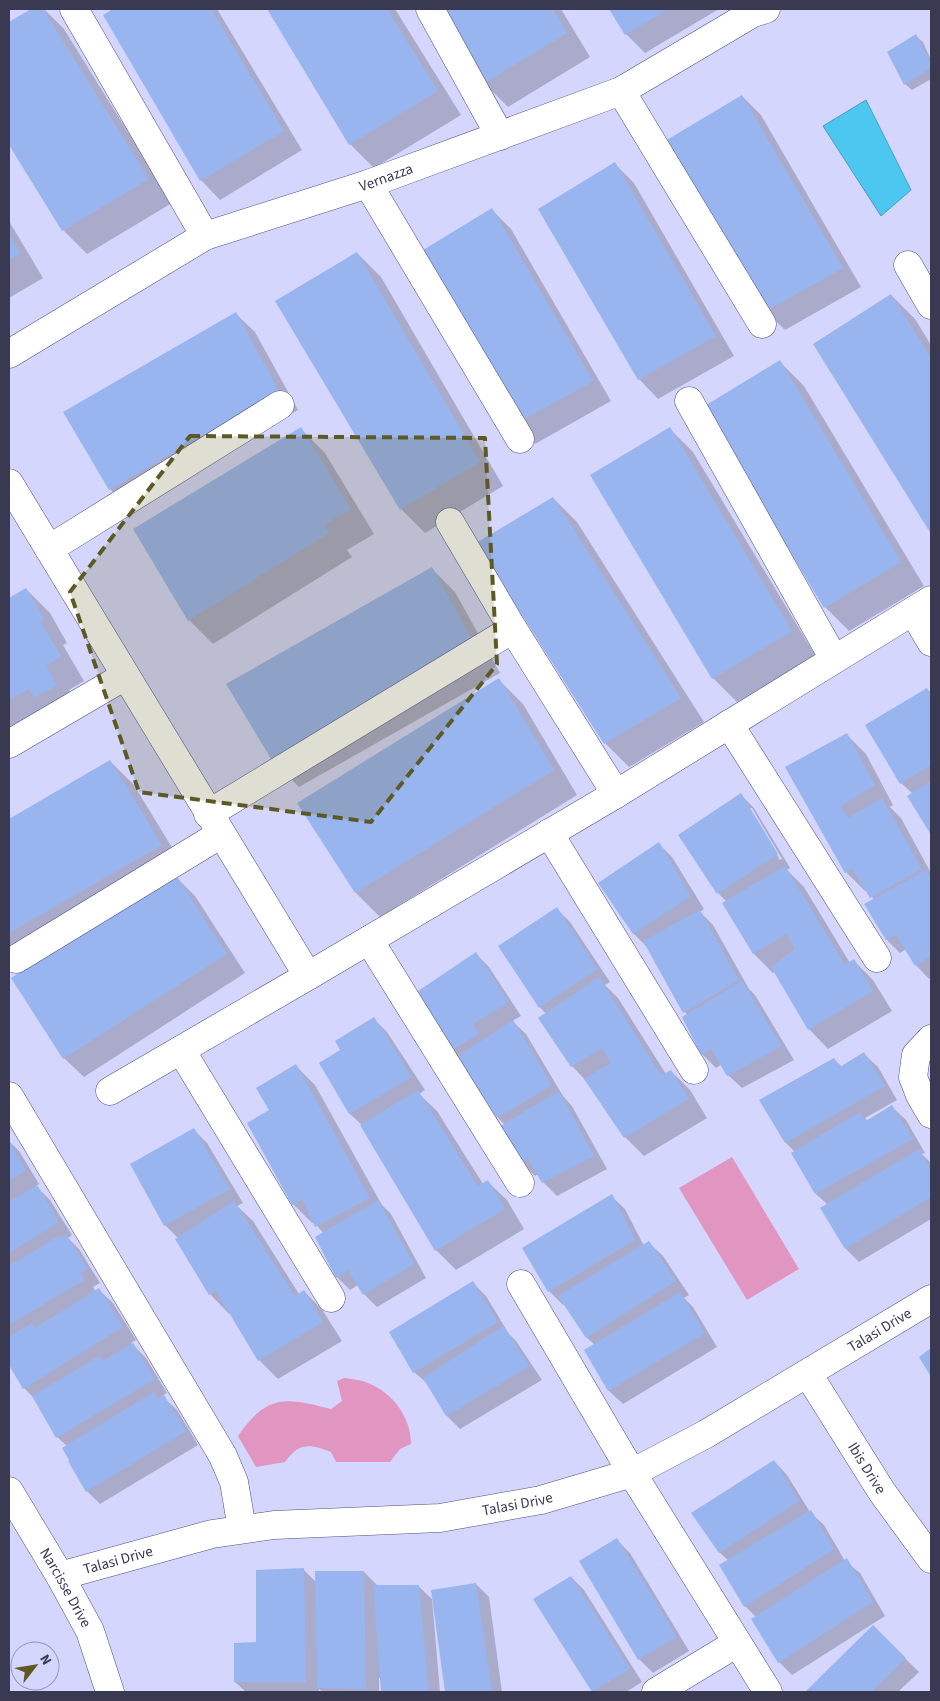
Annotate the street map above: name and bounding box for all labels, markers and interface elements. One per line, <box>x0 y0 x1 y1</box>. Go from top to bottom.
street label: Vernazza <box>357 158 416 197</box>
street label: Talasi Drive <box>844 1303 916 1358</box>
street label: Ibis Drive <box>842 1438 891 1498</box>
street label: Talasi Drive <box>480 1487 555 1521</box>
street label: Talasi Drive <box>81 1541 155 1580</box>
street label: Narcisse Drive <box>34 1544 96 1631</box>
north arrow <box>10 1641 60 1691</box>
text: N <box>34 1651 56 1669</box>

